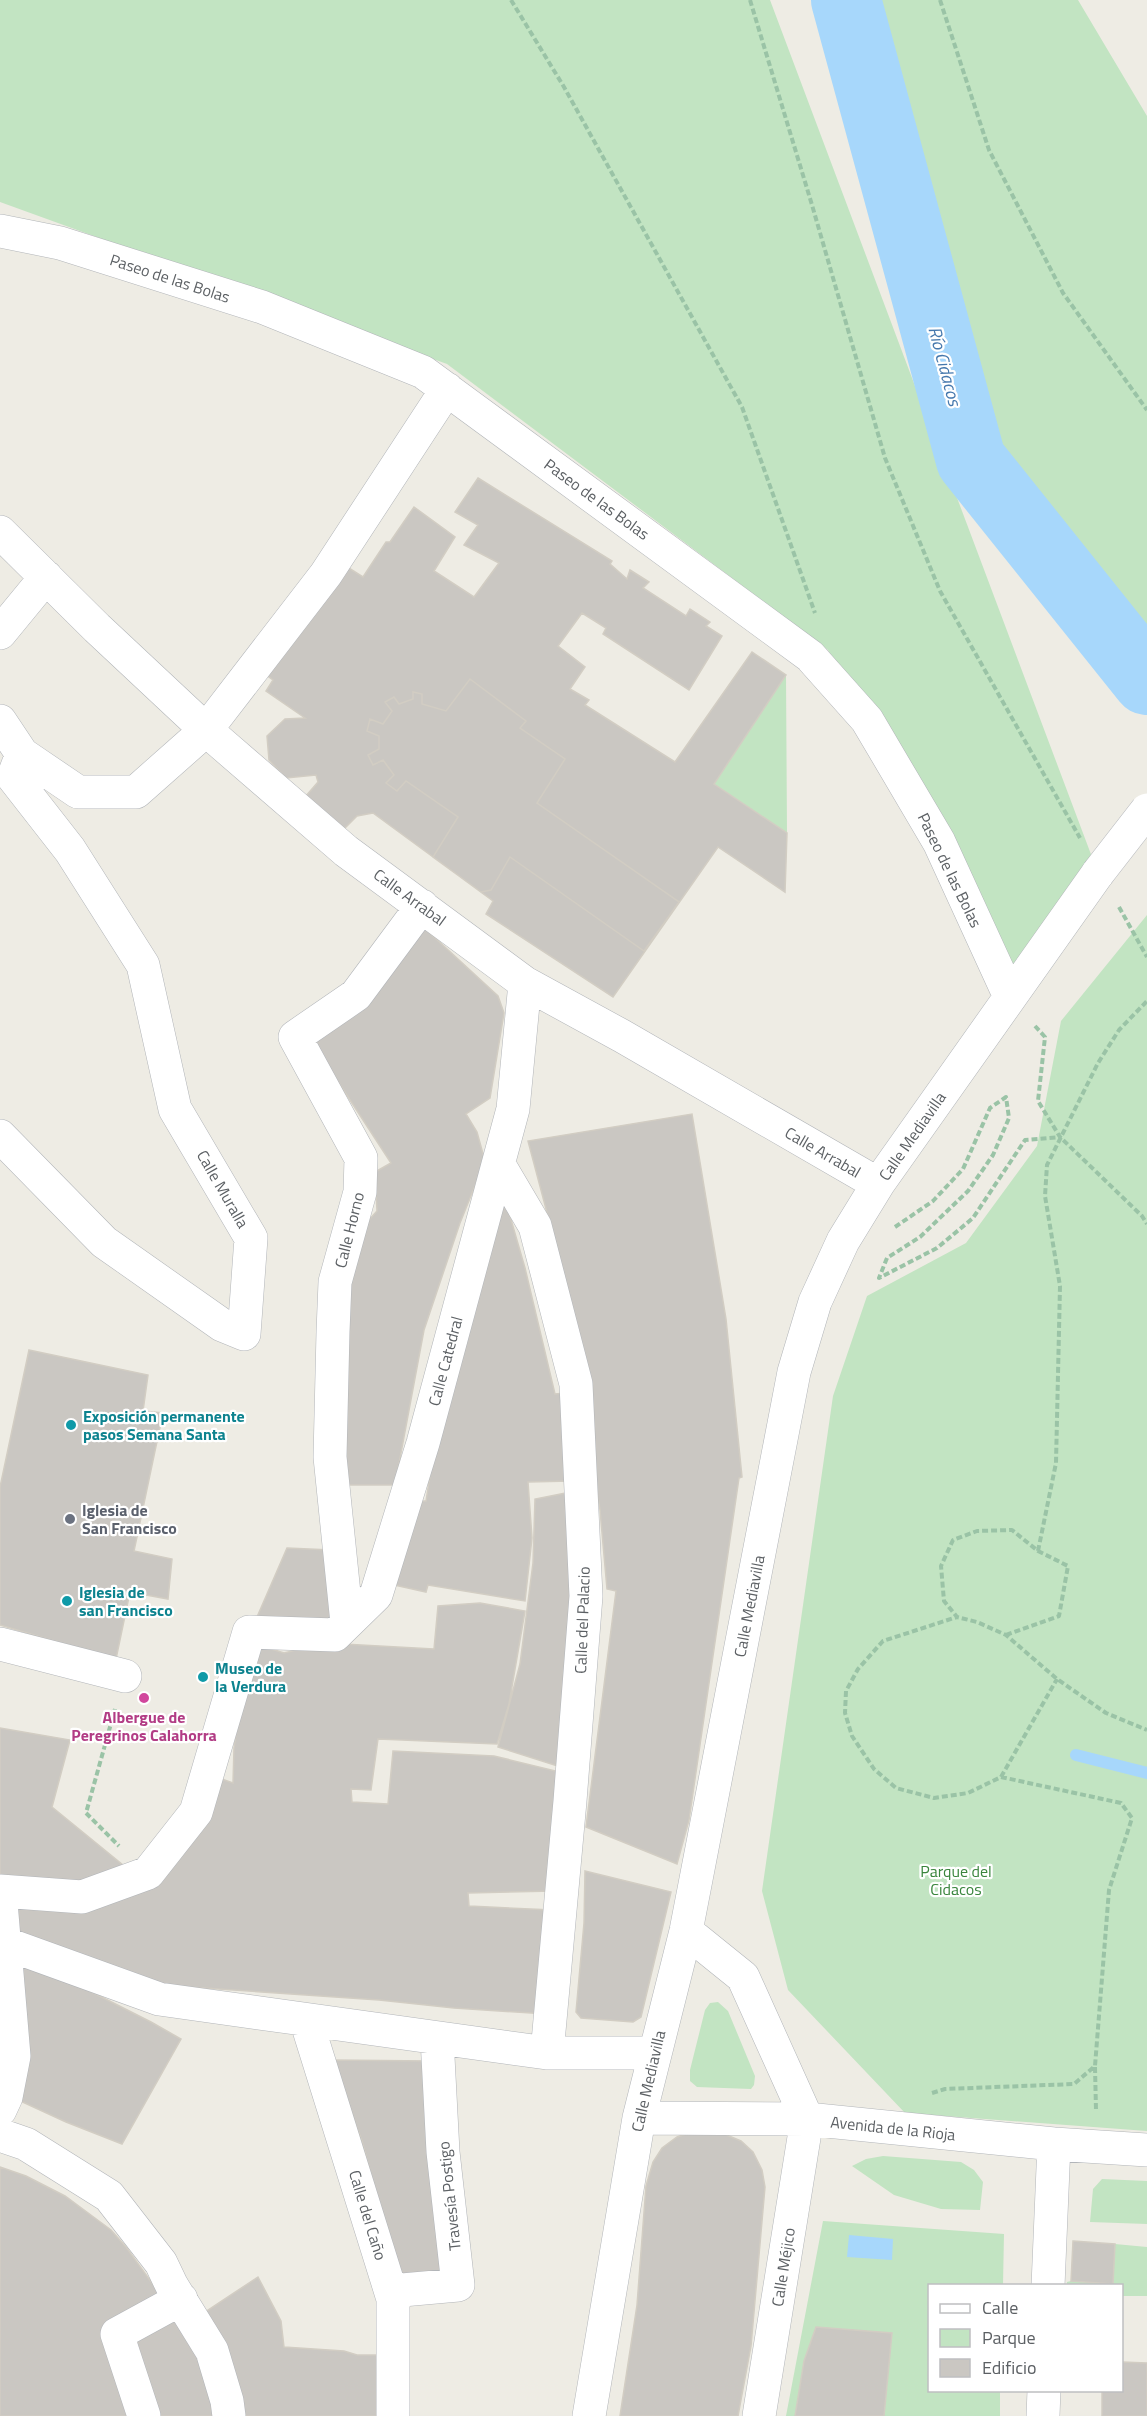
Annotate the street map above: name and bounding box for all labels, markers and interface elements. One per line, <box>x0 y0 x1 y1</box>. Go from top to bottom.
street label: Paseo de las Bolas <box>107 247 233 309</box>
water label: Río Cidacos <box>921 323 969 410</box>
street label: Paseo de las Bolas <box>539 453 655 545</box>
street label: Paseo de las Bolas <box>912 809 988 931</box>
street label: Calle Arrabal <box>369 862 451 932</box>
street label: Calle Mediavilla <box>872 1087 952 1185</box>
street label: Calle Arrabal <box>780 1120 866 1184</box>
street label: Calle Muralla <box>191 1145 255 1233</box>
street label: Calle Horno <box>328 1190 370 1270</box>
street label: Calle Catedral <box>422 1314 468 1408</box>
place label: Exposición permanente pasos Semana Santa <box>83 1404 245 1446</box>
marker: Exposición permanente pasos Semana Santa <box>64 1418 78 1432</box>
place label: Iglesia de San Francisco <box>82 1498 177 1540</box>
marker: Iglesia de San Francisco <box>63 1512 77 1526</box>
street label: Calle Mediavilla <box>727 1553 771 1659</box>
street label: Calle del Palacio <box>568 1566 596 1674</box>
place label: Iglesia de san Francisco <box>79 1580 173 1622</box>
marker: Iglesia de san Francisco <box>60 1594 74 1608</box>
place label: Museo de la Verdura <box>215 1656 286 1698</box>
marker: Museo de la Verdura <box>196 1670 210 1684</box>
marker: Albergue de Peregrinos Calahorra <box>137 1691 151 1705</box>
place label: Albergue de Peregrinos Calahorra <box>71 1705 217 1747</box>
park label: Parque del Cidacos <box>920 1859 992 1901</box>
street label: Calle Mediavilla <box>625 2028 671 2134</box>
street label: Avenida de la Rioja <box>829 2110 957 2146</box>
street label: Travesía Postigo <box>431 2140 467 2252</box>
street label: Calle del Caño <box>343 2167 393 2263</box>
street label: Calle Méjico <box>765 2226 801 2308</box>
legend <box>928 2284 1123 2392</box>
text: Calle <box>982 2294 1018 2321</box>
text: Parque <box>982 2324 1036 2351</box>
text: Edificio <box>982 2354 1036 2381</box>

